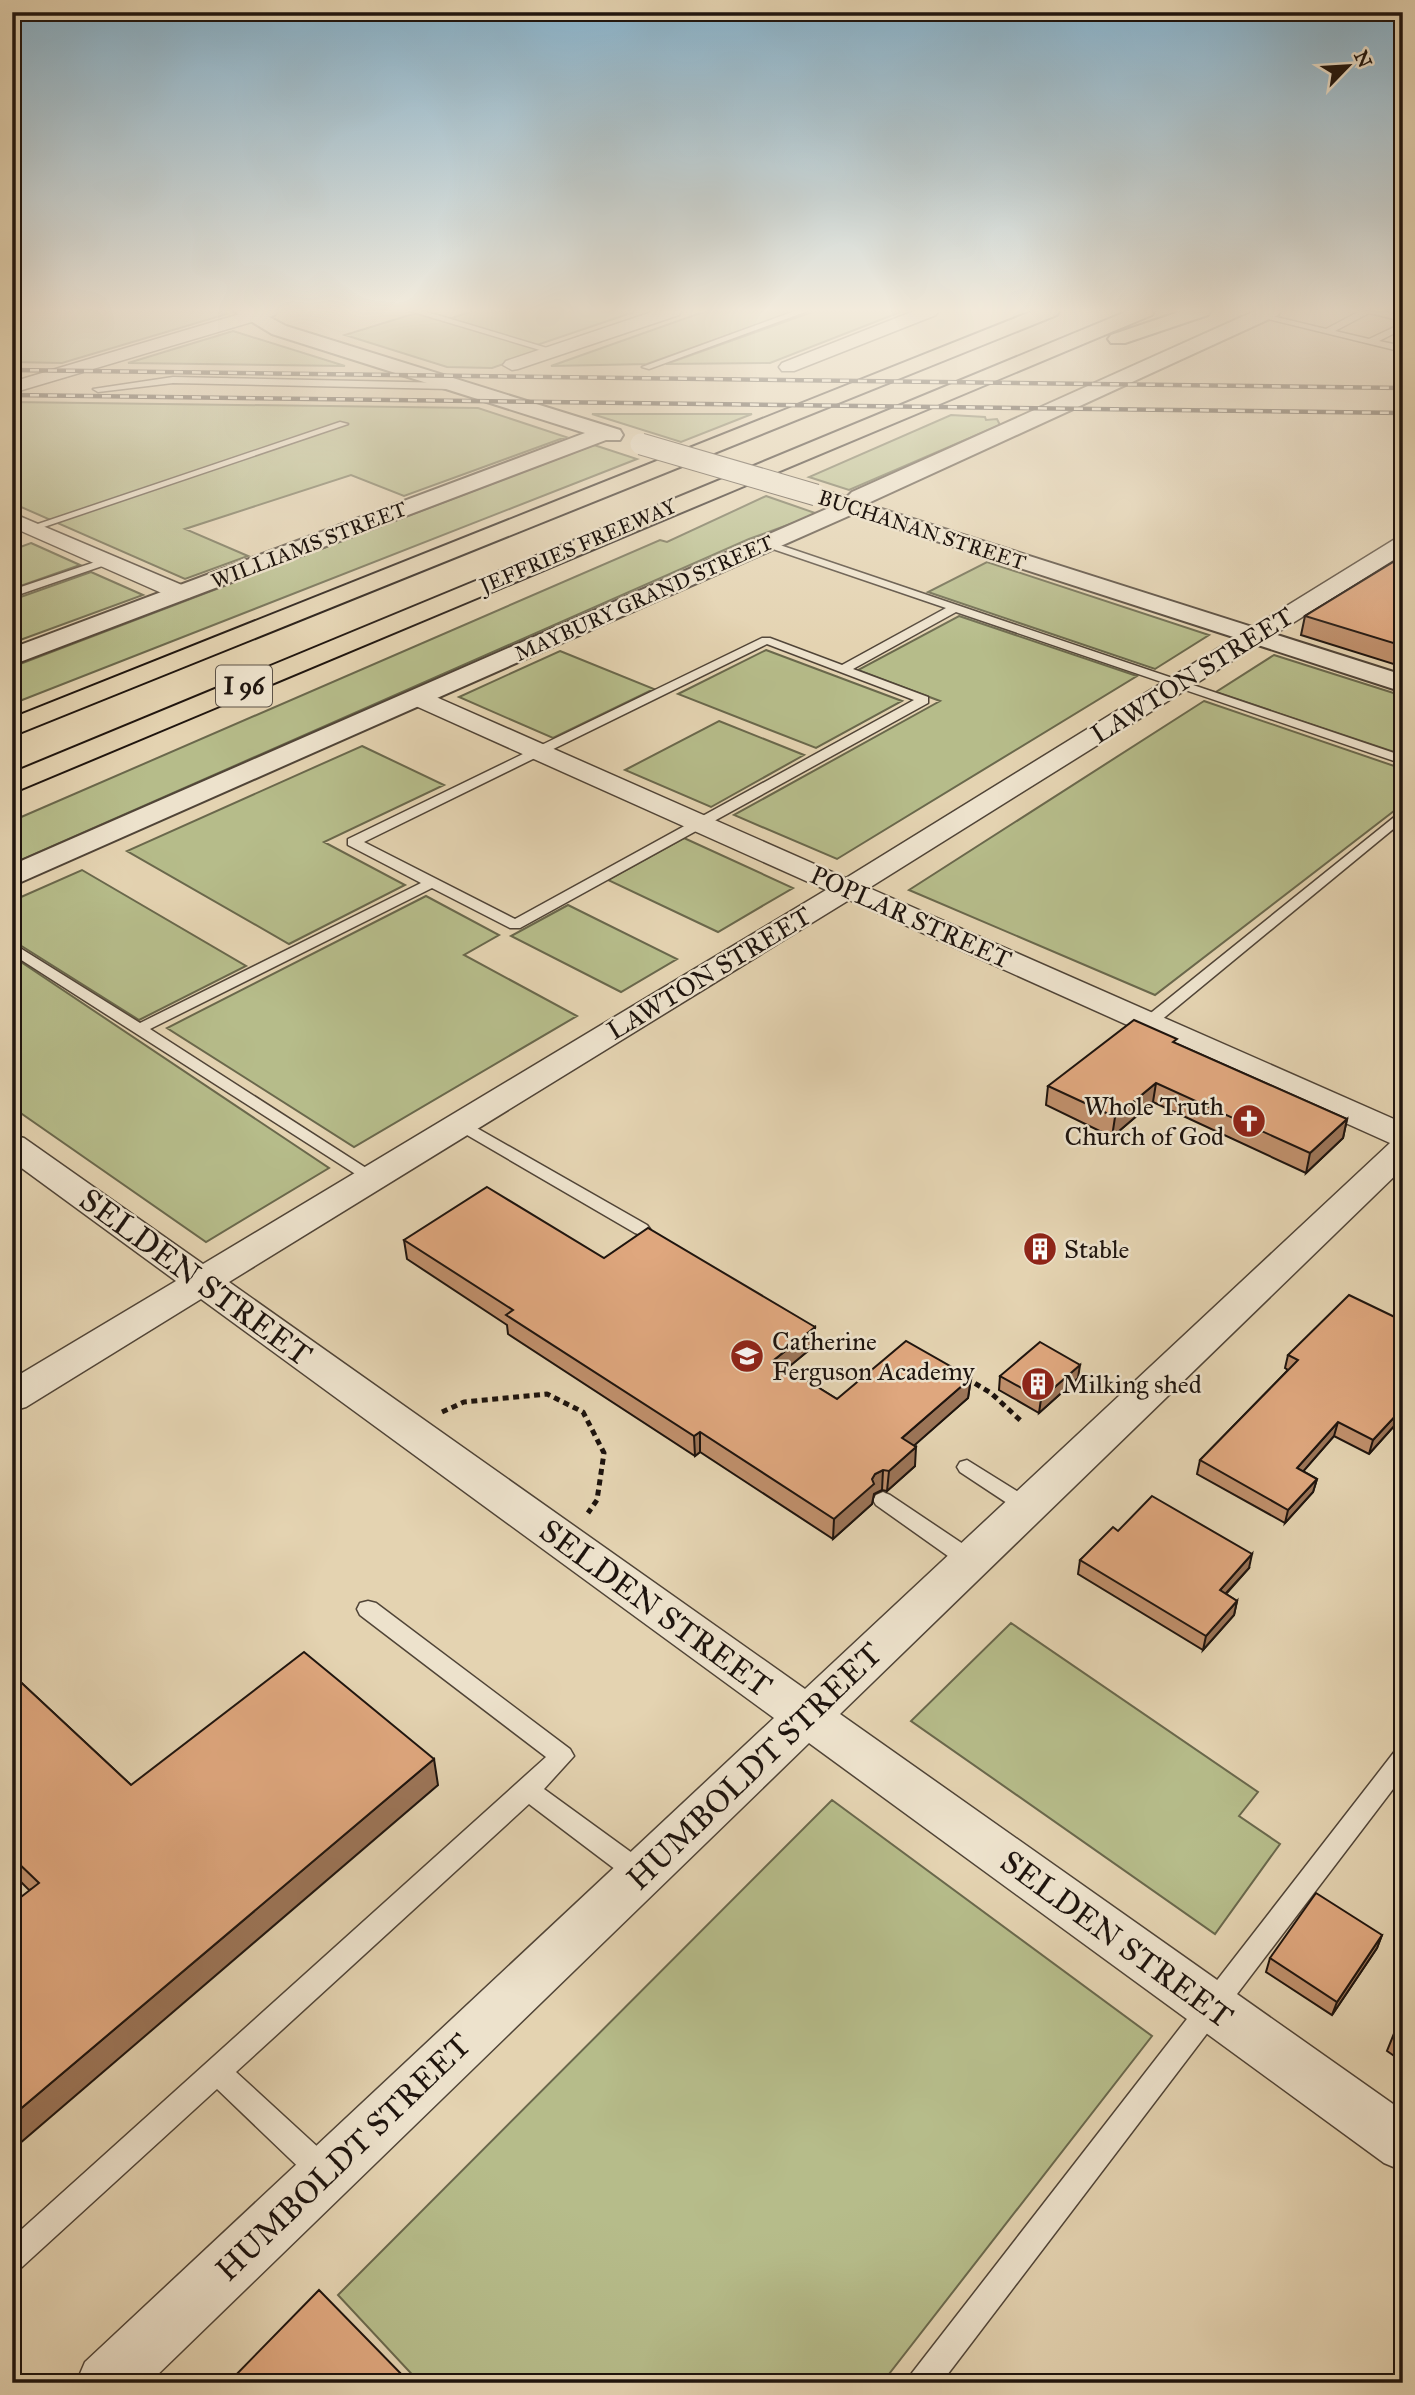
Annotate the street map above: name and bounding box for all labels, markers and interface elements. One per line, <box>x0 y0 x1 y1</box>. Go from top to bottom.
north arrow <box>1314 32 1384 102</box>
text: N <box>1349 47 1377 71</box>
street label: BUCHANAN STREET <box>815 484 1029 576</box>
street label: JEFFRIES FREEWAY <box>474 493 681 600</box>
street label: WILLIAMS STREET <box>208 496 410 594</box>
street label: MAYBURY GRAND STREET <box>511 529 777 667</box>
street label: LAWTON STREET <box>1085 600 1299 750</box>
road number: I 96 <box>216 666 272 706</box>
street label: POPLAR STREET <box>805 858 1017 976</box>
street label: LAWTON STREET <box>601 899 817 1047</box>
place label: Whole Truth Church of God <box>1065 1090 1225 1152</box>
church icon: Whole Truth Church of God <box>1230 1102 1268 1140</box>
street label: SELDEN STREET <box>72 1180 319 1375</box>
building icon: Stable <box>1021 1230 1059 1268</box>
place label: Stable <box>1064 1233 1130 1265</box>
place label: Catherine Ferguson Academy <box>772 1325 975 1387</box>
school or university icon: Catherine Ferguson Academy <box>728 1337 766 1375</box>
building icon: Milking shed <box>1019 1365 1057 1403</box>
place label: Milking shed <box>1062 1368 1202 1400</box>
street label: SELDEN STREET <box>532 1511 779 1706</box>
street label: HUMBOLDT STREET <box>619 1634 890 1898</box>
street label: SELDEN STREET <box>993 1842 1240 2037</box>
street label: HUMBOLDT STREET <box>208 2025 479 2289</box>

